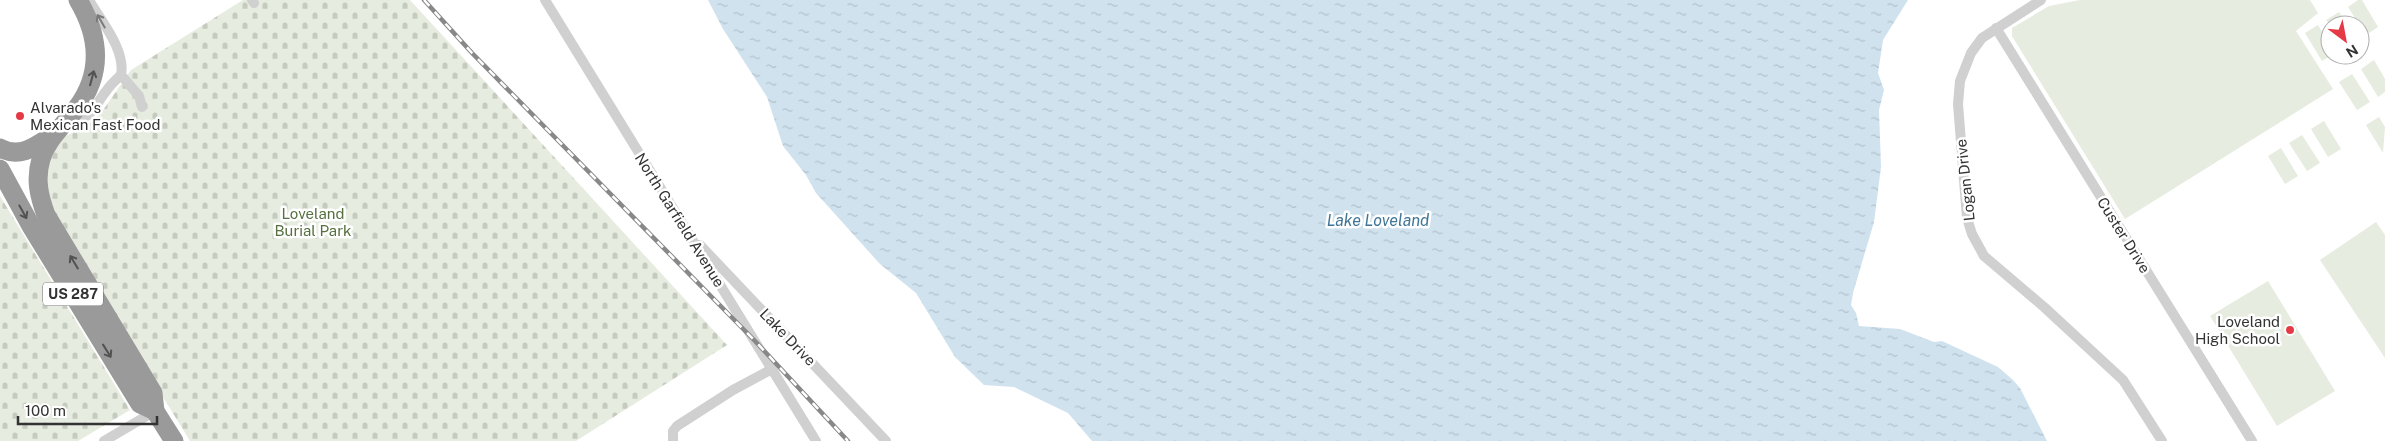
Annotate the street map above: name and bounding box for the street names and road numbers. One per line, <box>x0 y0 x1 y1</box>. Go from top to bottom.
street label: Logan Drive <box>1952 138 1978 222</box>
street label: North Garfield Avenue <box>632 150 728 290</box>
street label: Custer Drive <box>2094 194 2154 276</box>
road number: US 287 <box>43 282 103 306</box>
street label: Lake Drive <box>757 305 819 369</box>

